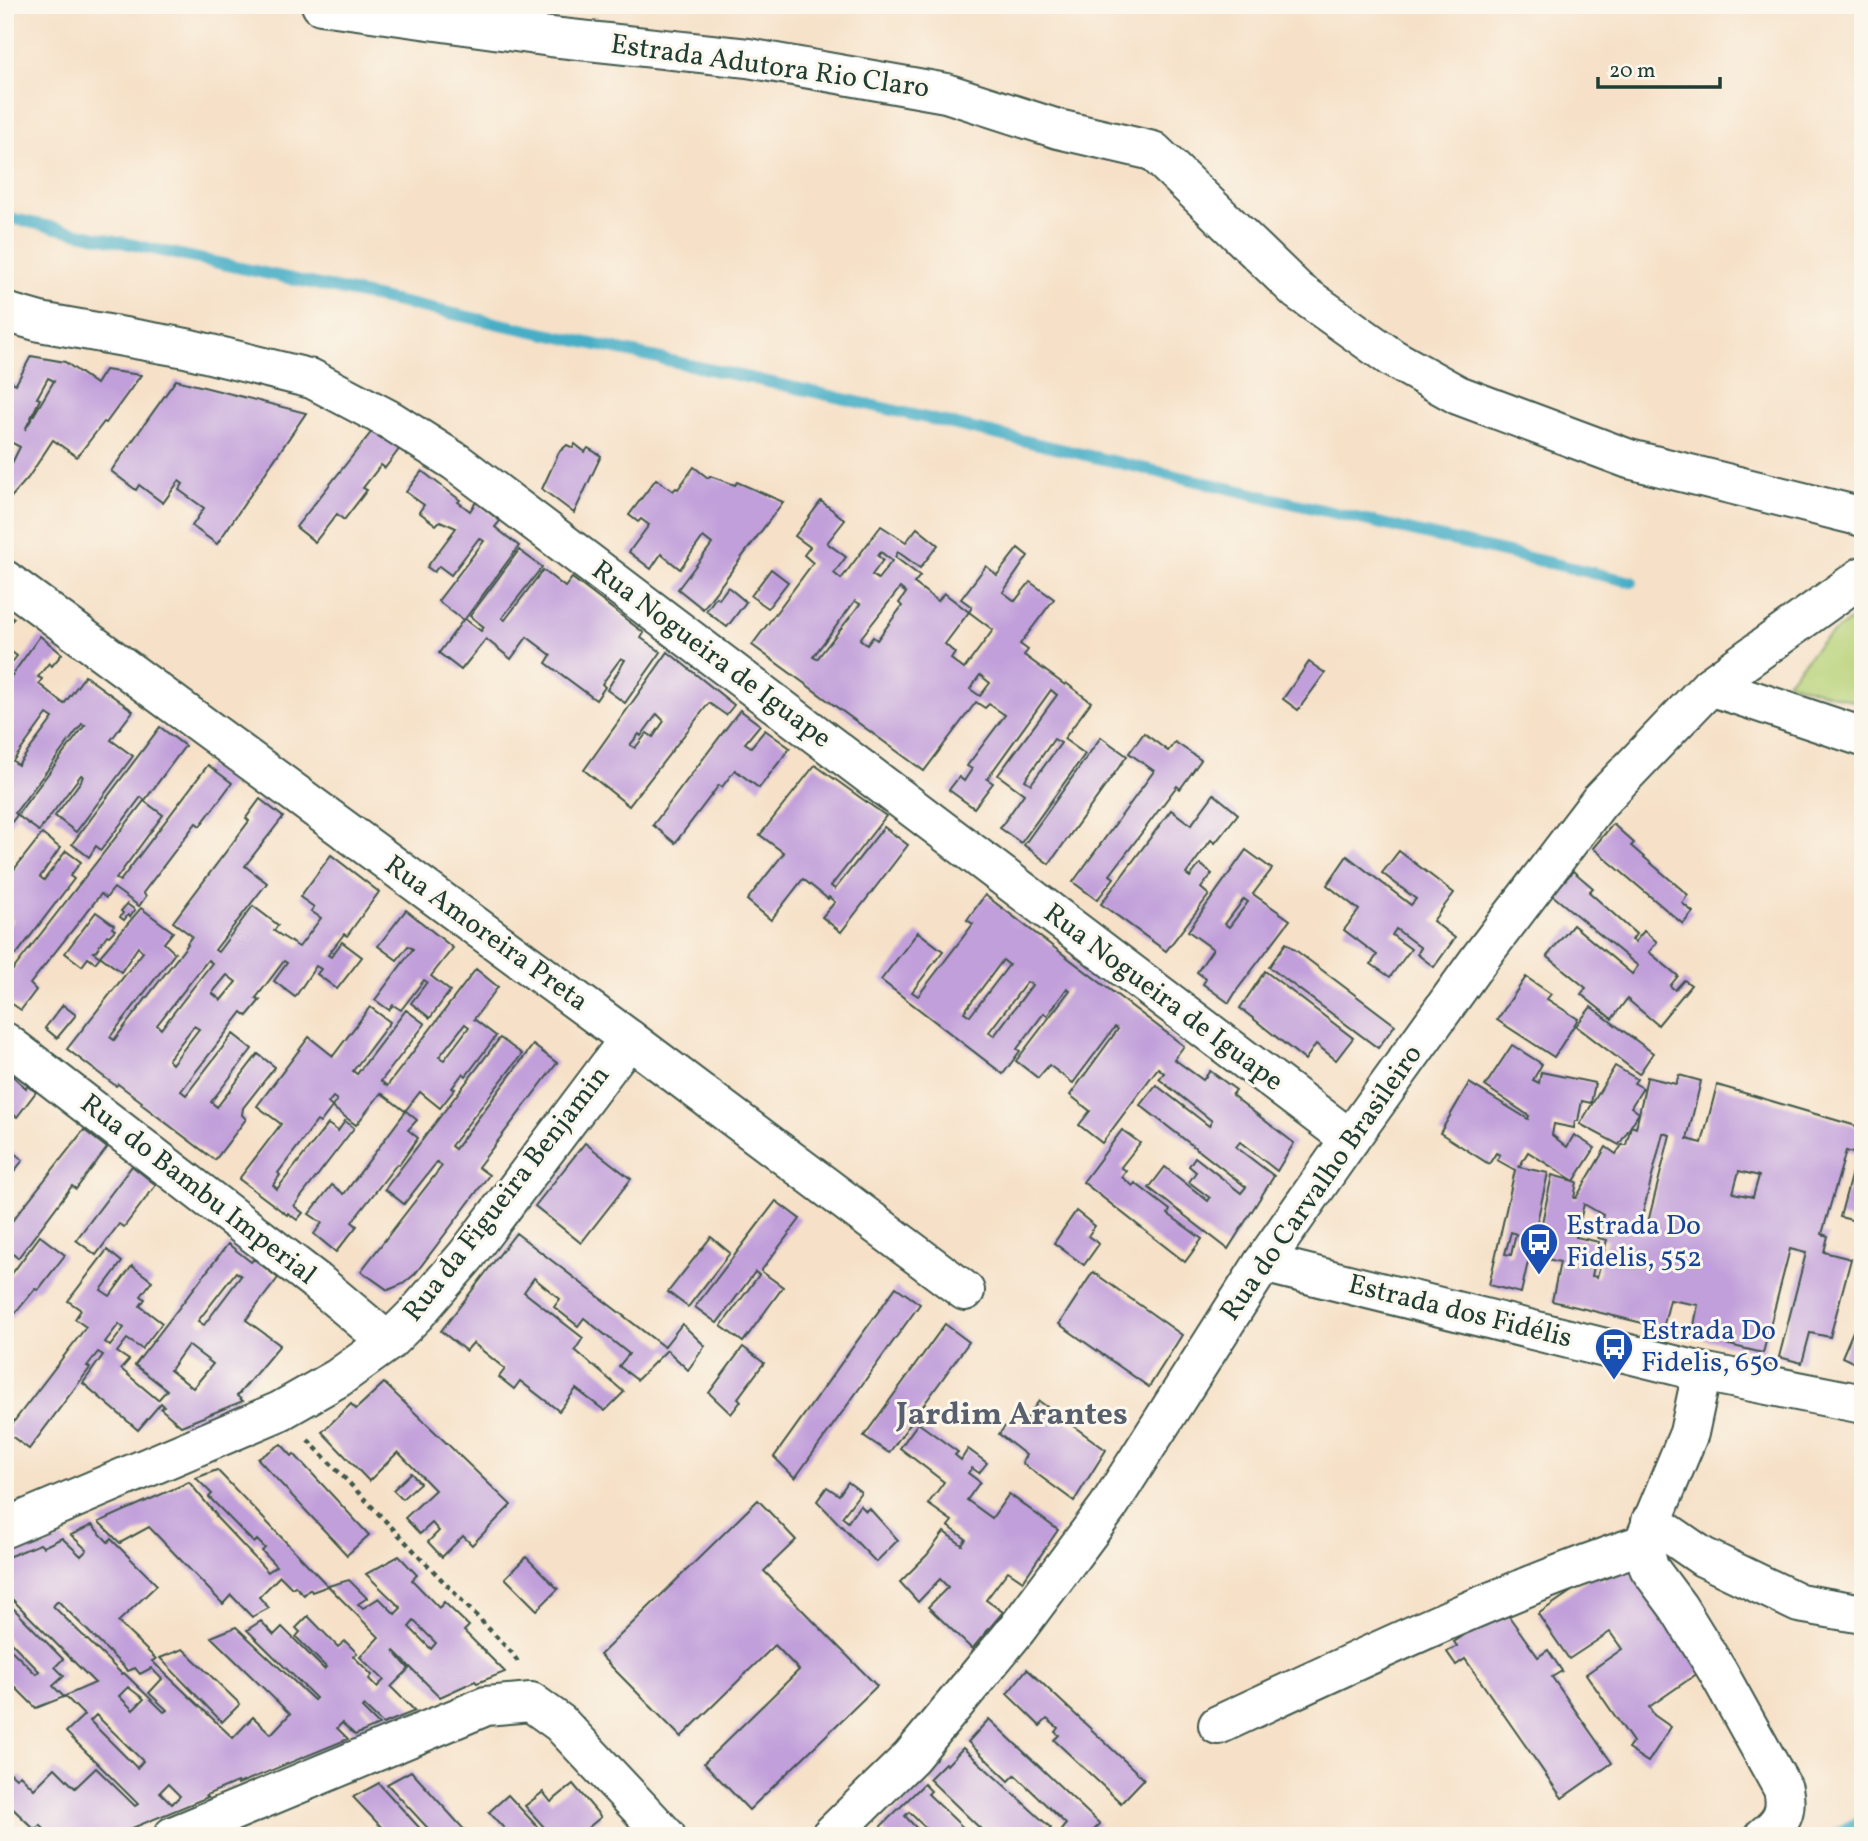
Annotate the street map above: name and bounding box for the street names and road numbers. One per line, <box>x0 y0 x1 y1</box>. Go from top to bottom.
street label: Estrada Adutora Rio Claro <box>608 25 932 109</box>
street label: Rua Nogueira de Iguape <box>583 552 839 758</box>
street label: Rua Amoreira Preta <box>376 847 596 1021</box>
street label: Rua Nogueira de Iguape <box>1035 895 1291 1101</box>
street label: Rua do Carvalho Brasileiro <box>1212 1037 1432 1329</box>
street label: Rua da Figueira Benjamin <box>395 1058 619 1330</box>
street label: Rua do Bambu Imperial <box>72 1085 324 1295</box>
street label: Estrada dos Fidélis <box>1344 1265 1576 1359</box>

